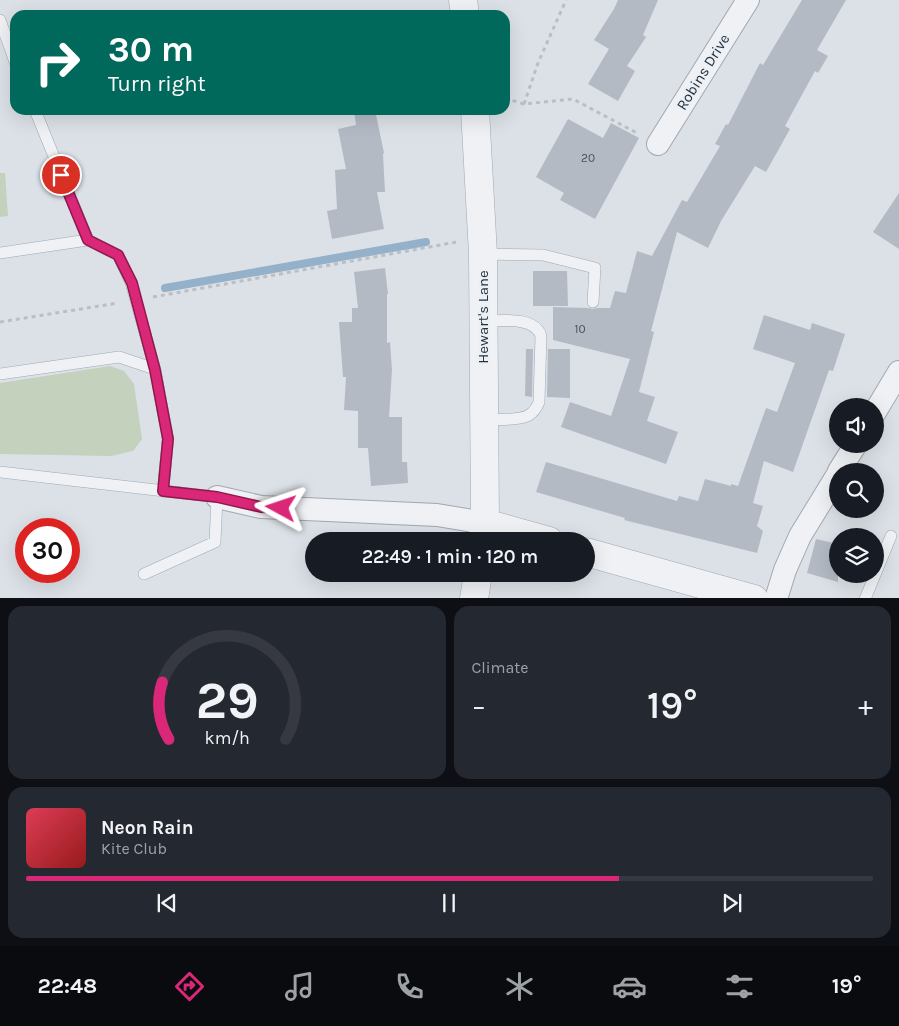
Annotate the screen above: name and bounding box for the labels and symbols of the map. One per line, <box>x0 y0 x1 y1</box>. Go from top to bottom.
street label: Robins Drive <box>673 31 733 113</box>
house number: 20 <box>581 151 595 165</box>
pin <box>40 154 82 196</box>
street label: Hewart's Lane <box>474 270 492 364</box>
house number: 10 <box>574 322 586 336</box>
position arrow <box>254 481 306 533</box>
speed limit sign: 30 <box>15 518 80 583</box>

